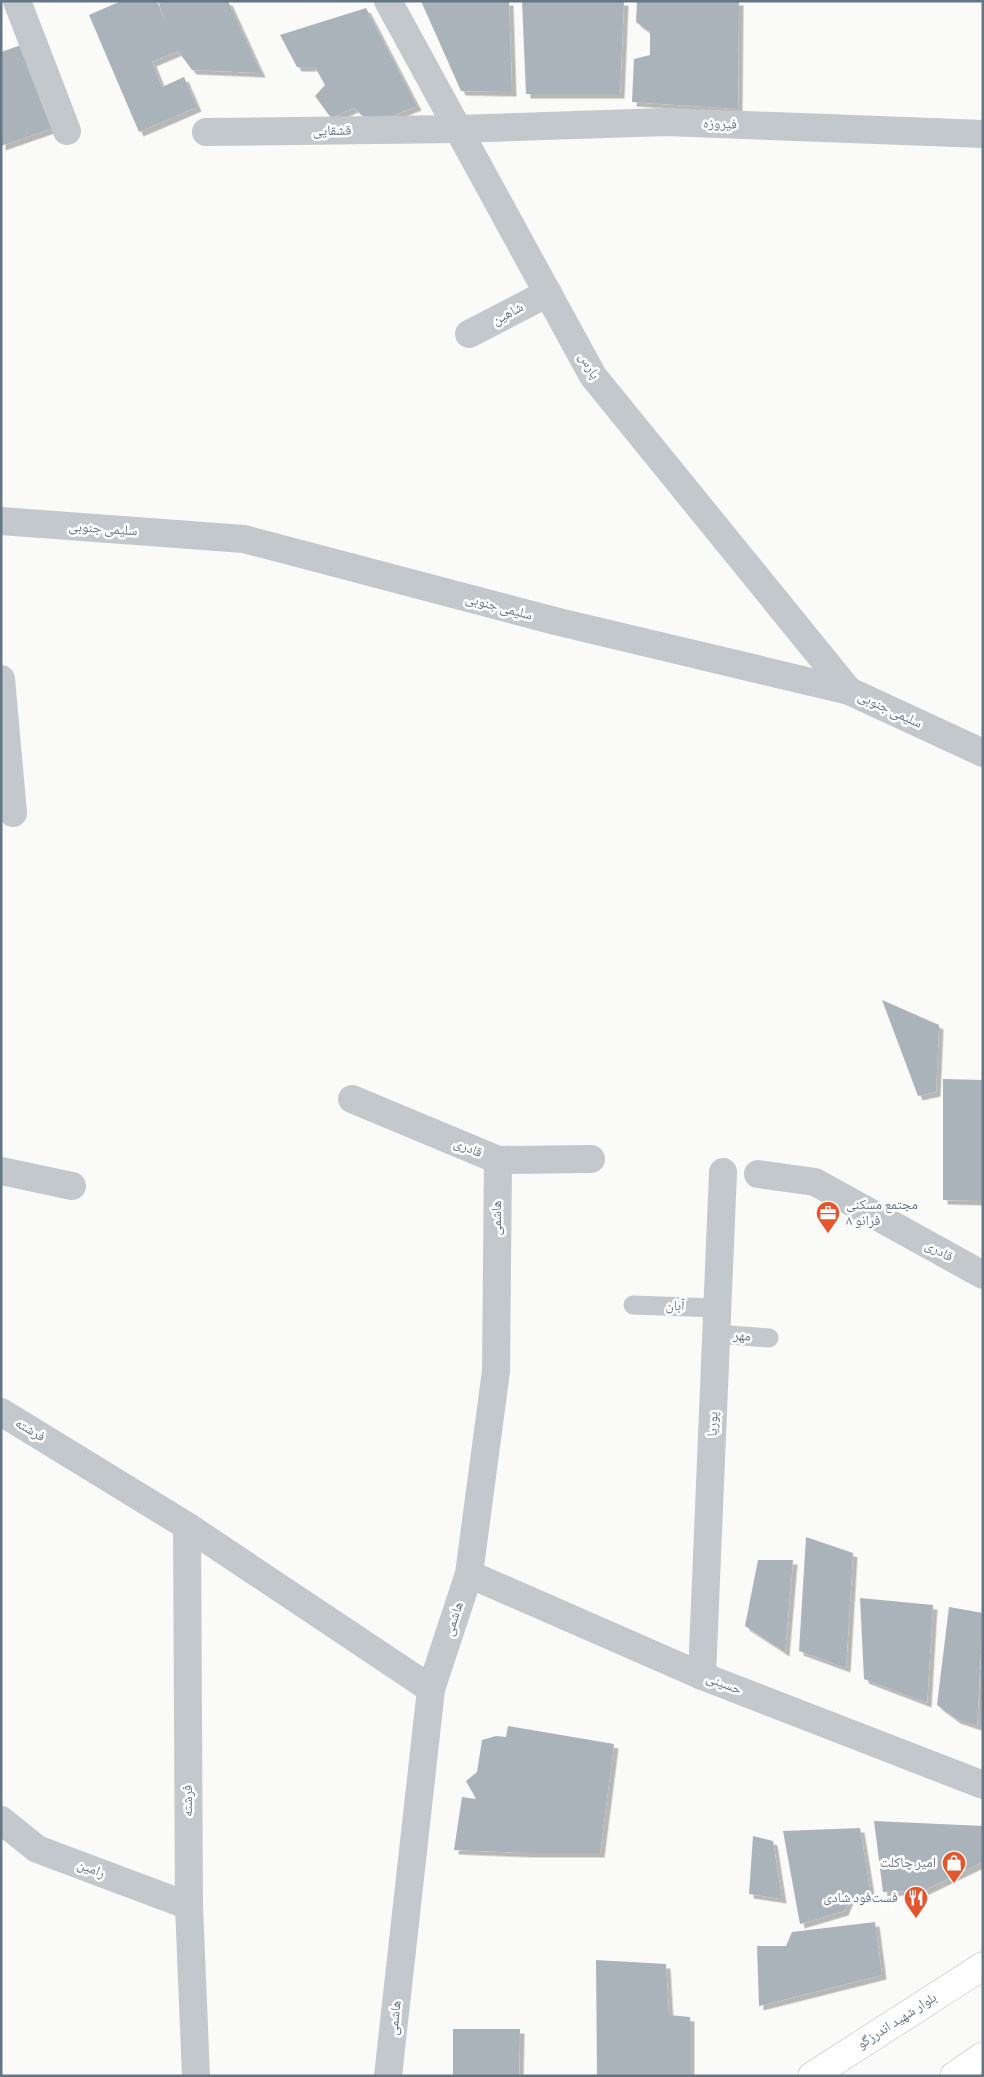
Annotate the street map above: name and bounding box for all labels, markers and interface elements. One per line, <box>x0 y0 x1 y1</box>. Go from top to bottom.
street label: فیروزه <box>703 113 738 135</box>
street label: قشقایی <box>313 121 352 141</box>
street label: شاهین <box>489 297 527 331</box>
street label: پارس <box>573 349 605 383</box>
street label: سلیمی جنوبی <box>68 517 138 541</box>
street label: سلیمی جنوبی <box>463 588 535 626</box>
street label: سلیمی جنوبی <box>855 686 925 734</box>
street label: قادری <box>451 1133 485 1163</box>
place label: مجتمع مسکنی فرانو ۸ <box>846 1195 918 1231</box>
street label: هاشمی <box>487 1200 507 1236</box>
office icon: مجتمع مسکنی فرانو ۸ <box>815 1200 841 1234</box>
street label: قادری <box>921 1235 957 1267</box>
street label: آبان <box>665 1296 685 1316</box>
street label: مهر <box>731 1325 752 1347</box>
street label: پوریا <box>703 1411 723 1437</box>
street label: فرشته <box>11 1413 49 1447</box>
street label: هاشمی <box>439 1599 469 1639</box>
street label: حسینی <box>703 1668 745 1700</box>
street label: فرشته <box>178 1785 198 1817</box>
shop icon: امیر چاکلت <box>941 1850 967 1884</box>
place label: امیر چاکلت <box>880 1853 936 1873</box>
street label: رامین <box>74 1855 108 1883</box>
restaurant icon: فست‌فود شادی <box>903 1885 929 1919</box>
place label: فست‌فود شادی <box>823 1888 898 1908</box>
street label: بلوار شهید اندرزگو <box>853 1988 941 2054</box>
street label: هاشمی <box>383 1999 407 2037</box>

